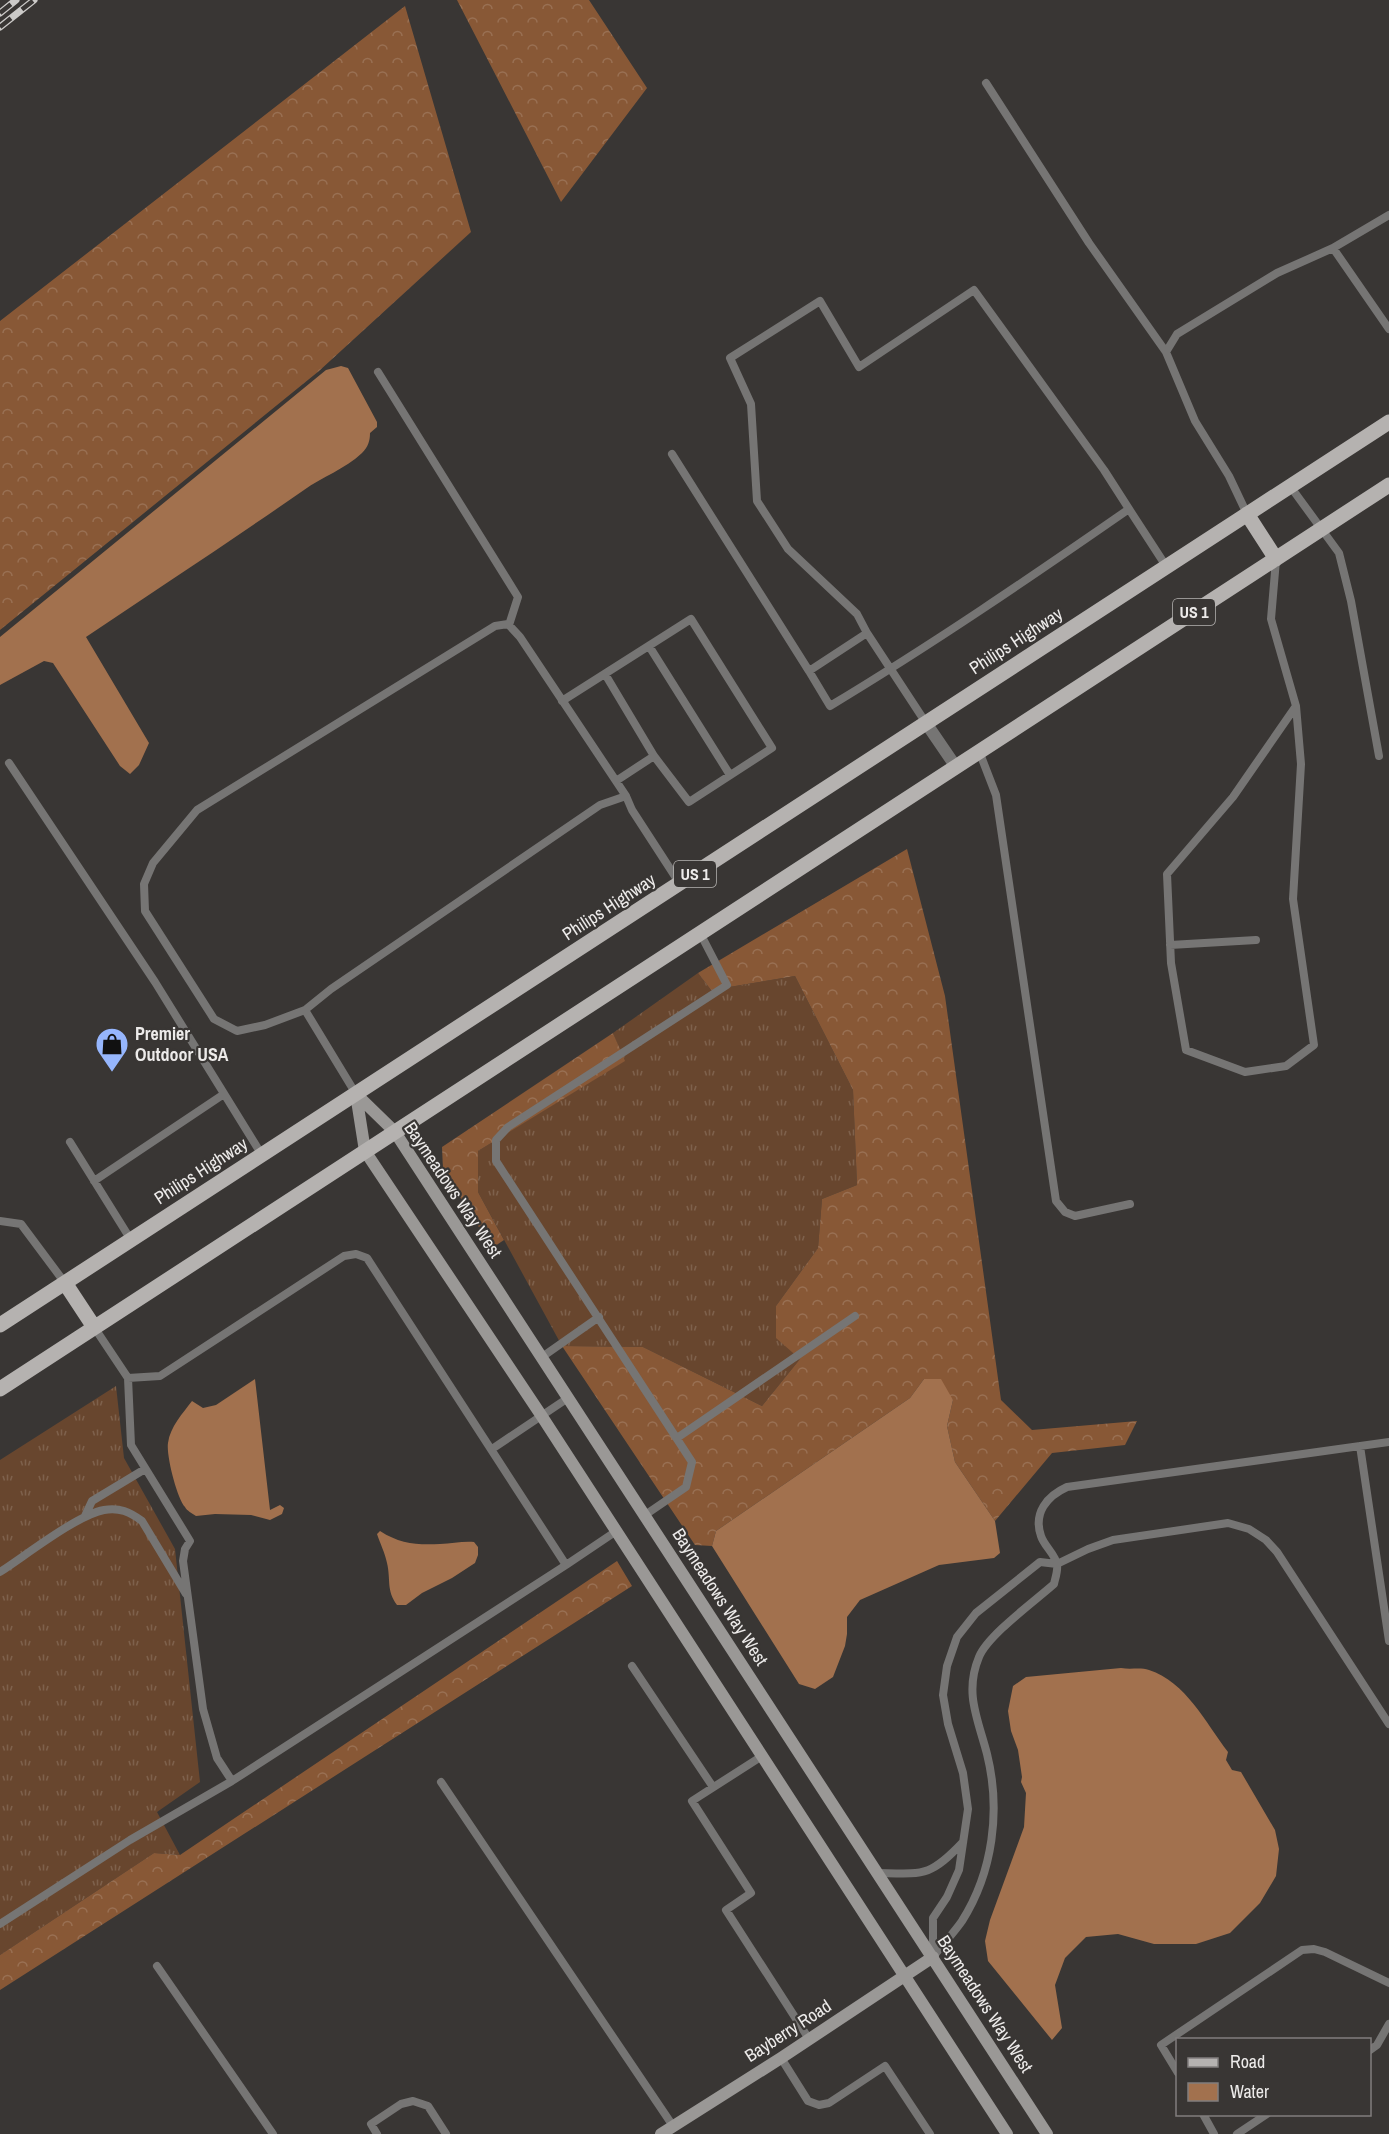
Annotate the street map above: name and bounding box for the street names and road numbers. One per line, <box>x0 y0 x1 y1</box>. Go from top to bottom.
road number: US 1 <box>1173 599 1215 625</box>
street label: Philips Highway <box>964 601 1068 680</box>
road number: US 1 <box>674 861 716 887</box>
street label: Philips Highway <box>557 867 661 946</box>
street label: Baymeadows Way West <box>399 1117 508 1263</box>
street label: Philips Highway <box>149 1131 253 1210</box>
street label: Baymeadows Way West <box>667 1523 774 1670</box>
street label: Baymeadows Way West <box>932 1930 1039 2077</box>
street label: Bayberry Road <box>740 1993 836 2068</box>

